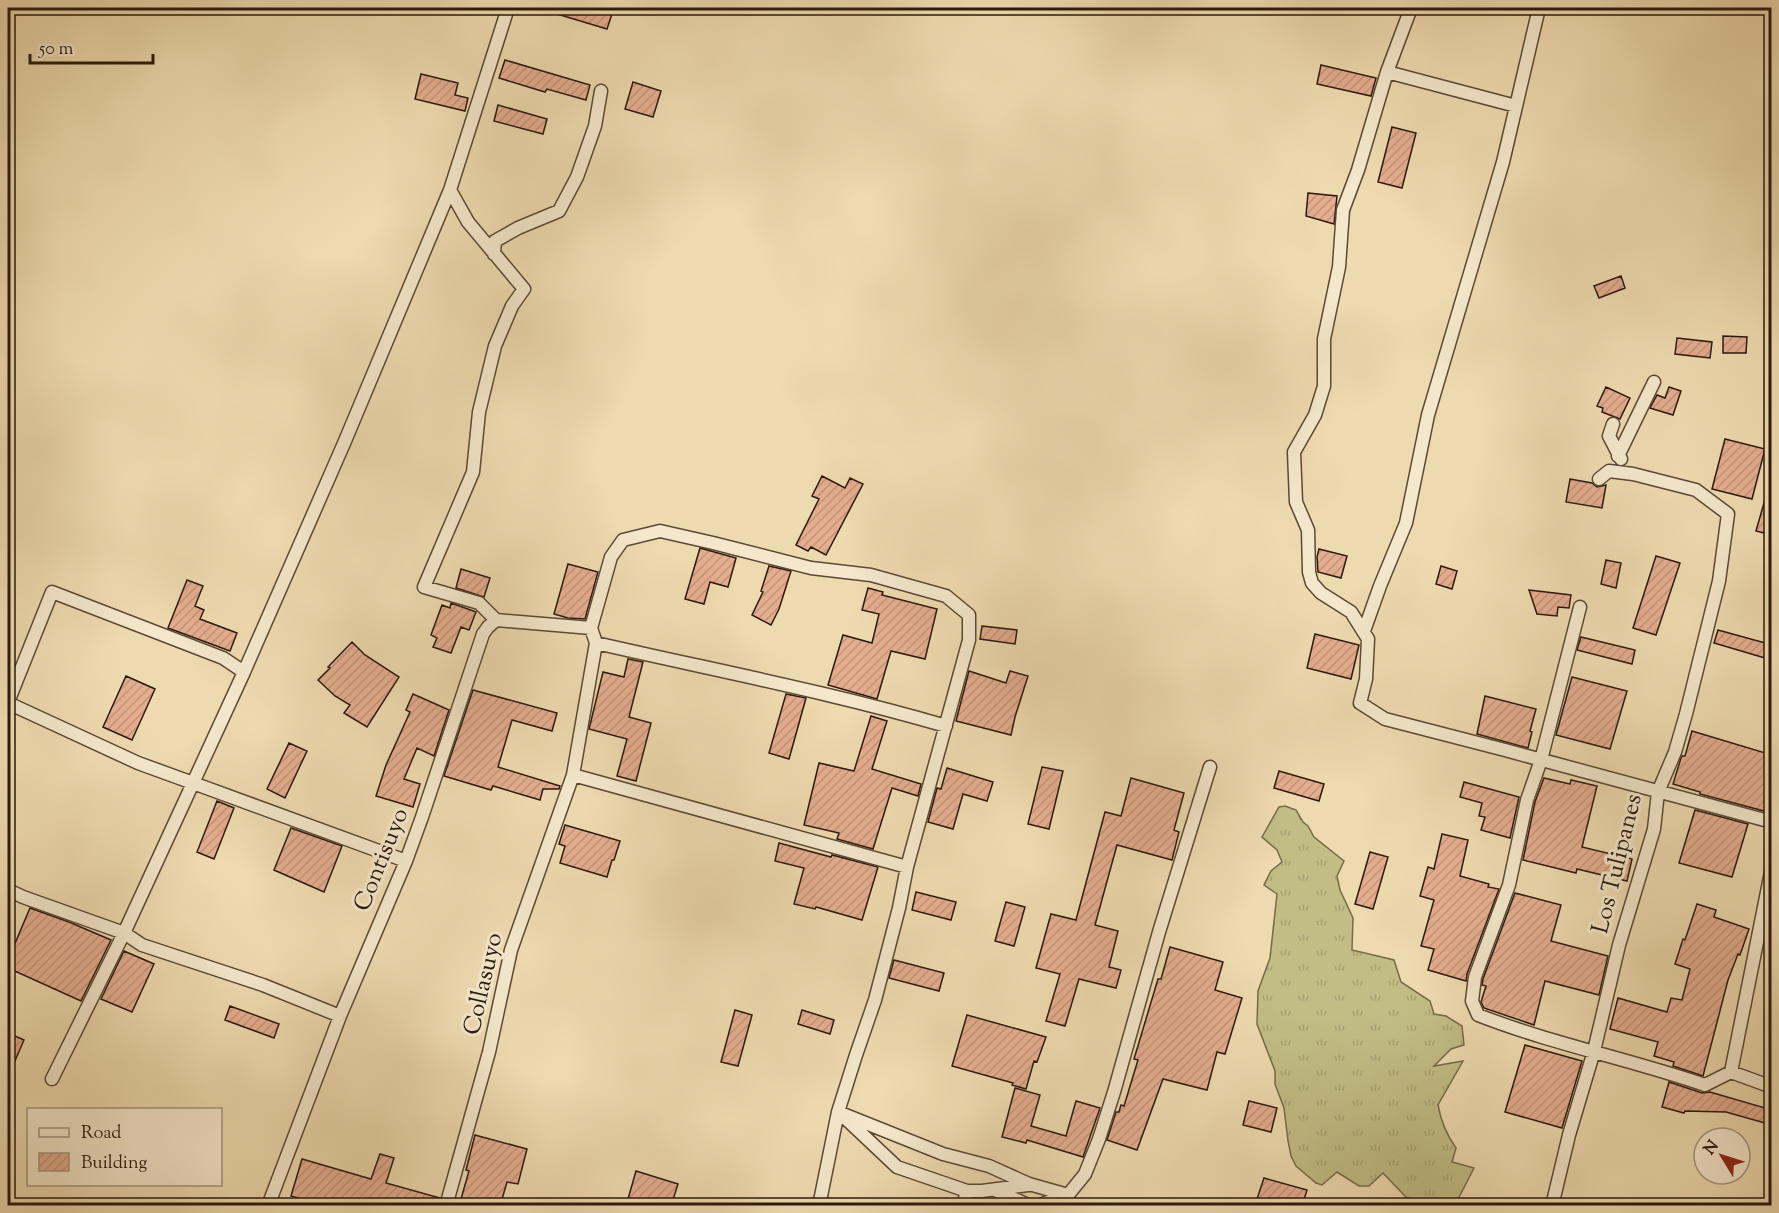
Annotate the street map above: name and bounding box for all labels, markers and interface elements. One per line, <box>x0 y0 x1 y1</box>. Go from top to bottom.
scale bar <box>30 27 153 65</box>
text: 50 m <box>38 37 74 63</box>
street label: Los Tulipanes <box>1584 790 1652 938</box>
street label: Contisuyo <box>346 803 418 917</box>
street label: Collasuyo <box>456 929 512 1039</box>
legend <box>27 1108 222 1186</box>
text: Road <box>81 1121 121 1147</box>
north arrow <box>1692 1126 1752 1186</box>
text: N <box>1699 1136 1725 1160</box>
text: Building <box>81 1151 147 1177</box>

